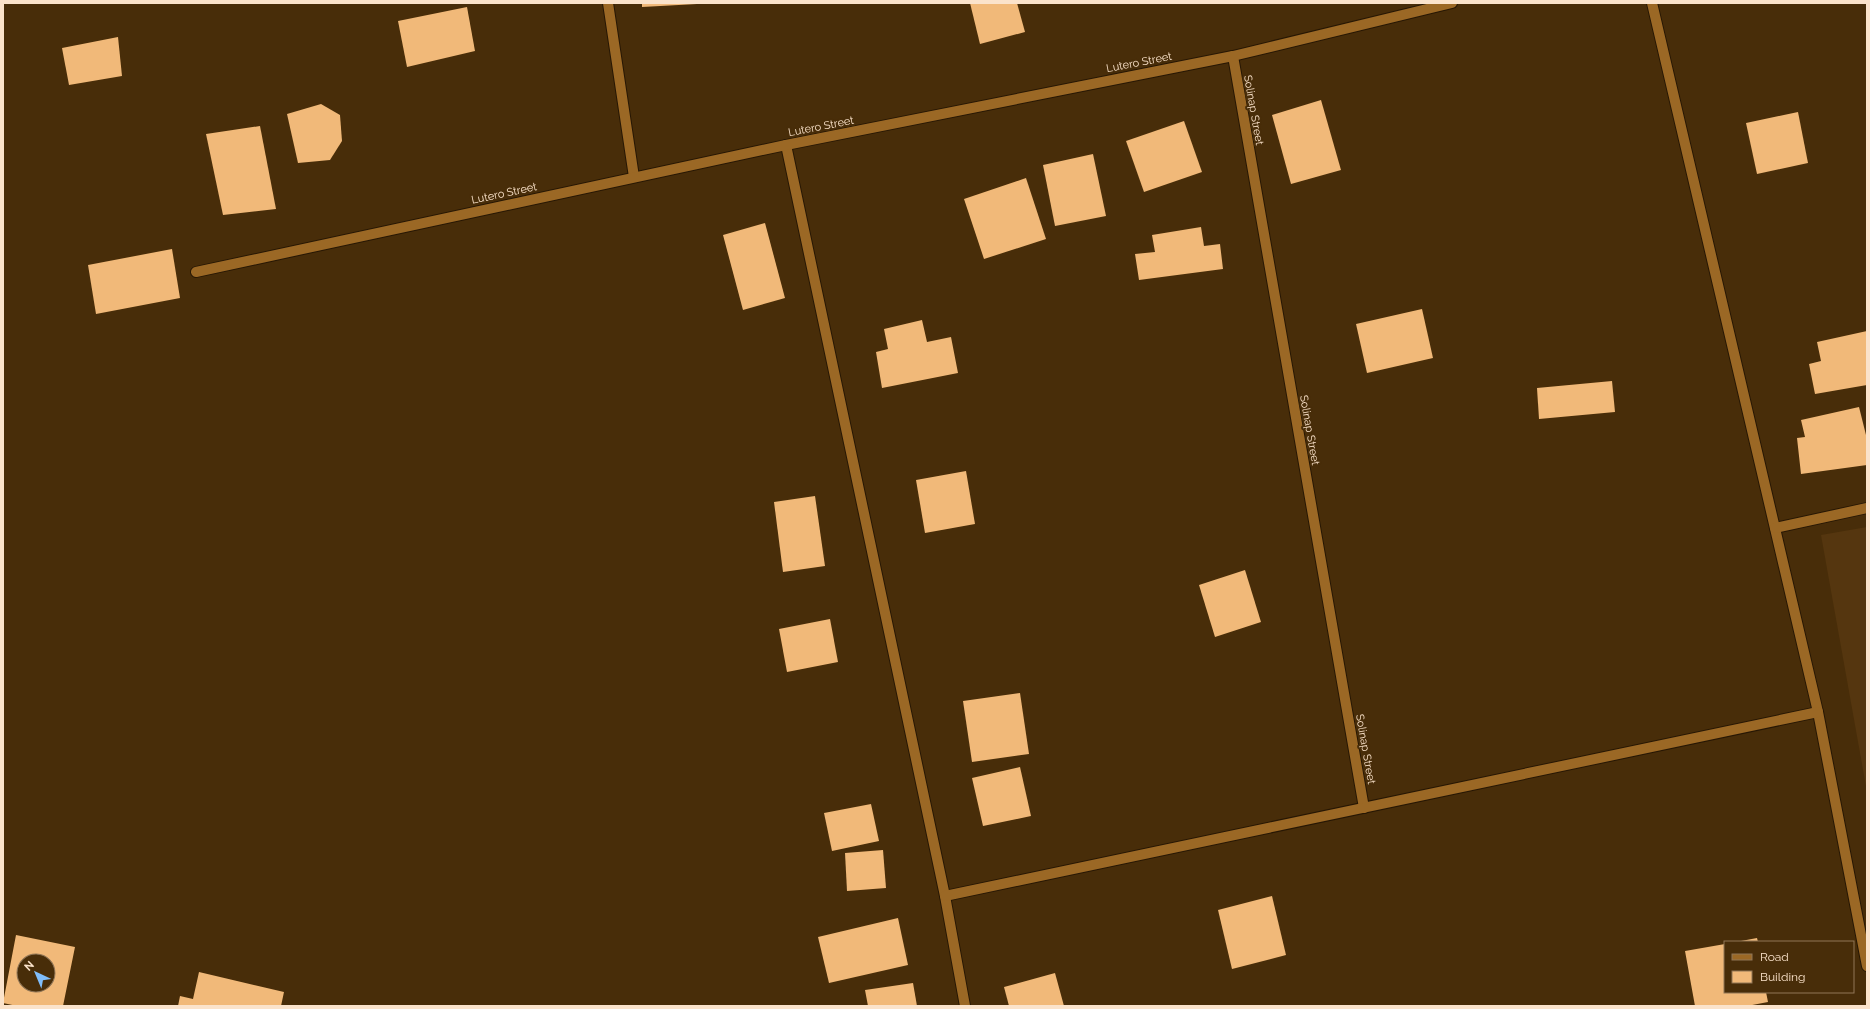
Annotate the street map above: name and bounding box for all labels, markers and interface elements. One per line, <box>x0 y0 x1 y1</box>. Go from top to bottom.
street label: Lutero Street <box>1105 50 1173 75</box>
street label: Solinap Street <box>1241 74 1266 147</box>
street label: Lutero Street <box>787 114 855 139</box>
street label: Lutero Street <box>470 180 538 207</box>
street label: Solinap Street <box>1297 394 1322 467</box>
street label: Solinap Street <box>1353 713 1378 786</box>
legend <box>1724 941 1854 993</box>
text: Road <box>1760 950 1789 964</box>
north arrow <box>16 953 56 993</box>
text: N <box>22 959 37 974</box>
text: Building <box>1760 970 1806 984</box>

